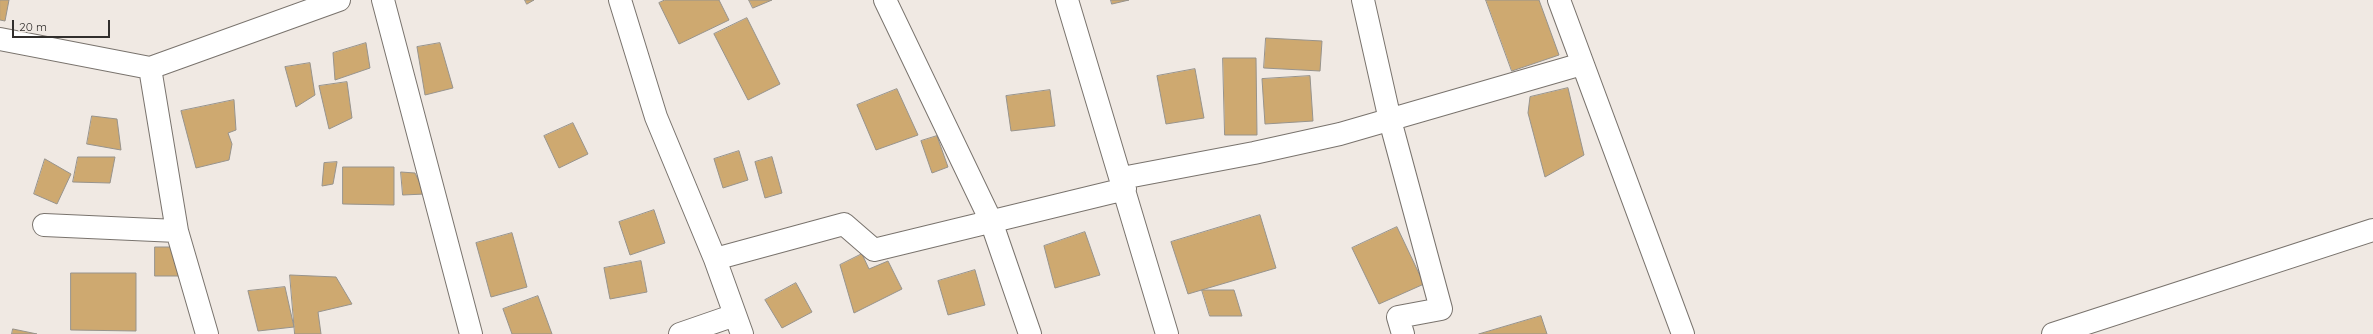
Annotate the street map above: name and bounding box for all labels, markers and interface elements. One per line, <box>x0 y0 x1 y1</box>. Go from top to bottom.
scale bar <box>14 12 112 38</box>
text: 20 m <box>19 19 47 34</box>

